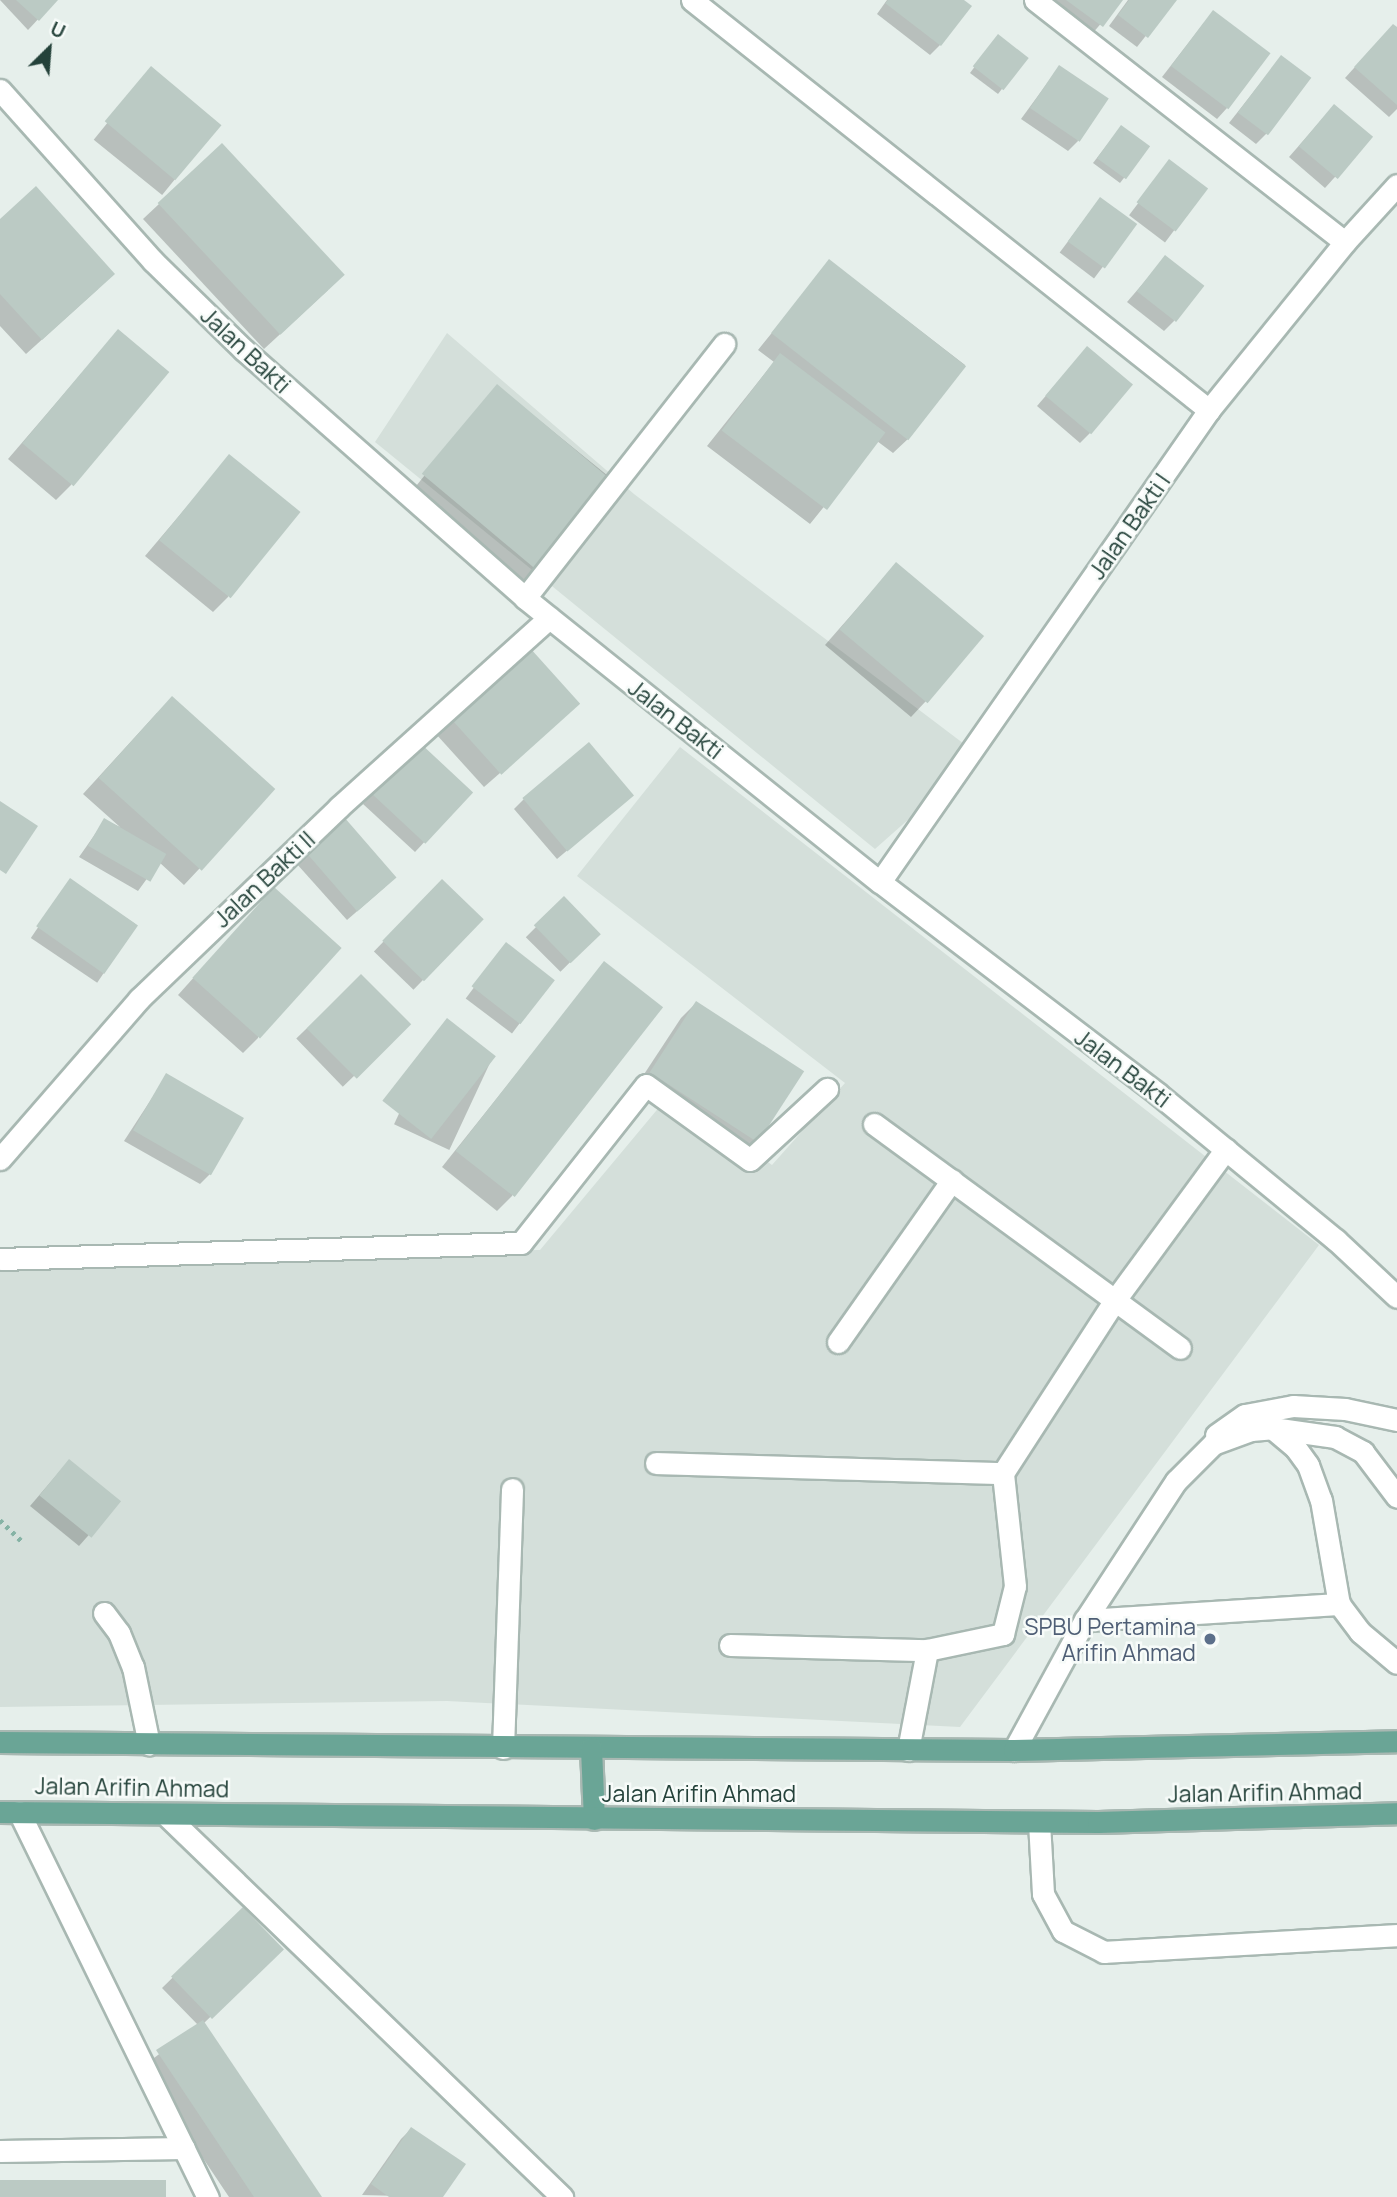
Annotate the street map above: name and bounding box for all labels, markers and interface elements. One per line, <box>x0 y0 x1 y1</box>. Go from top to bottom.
north arrow <box>14 14 84 84</box>
text: U <box>46 15 70 45</box>
street label: Jalan Bakti <box>195 301 297 399</box>
street label: Jalan Bakti I <box>1083 468 1175 584</box>
street label: Jalan Bakti <box>623 673 729 765</box>
street label: Jalan Bakti II <box>208 825 320 933</box>
street label: Jalan Bakti <box>1070 1023 1176 1113</box>
place label: SPBU Pertamina Arifin Ahmad <box>1024 1612 1196 1666</box>
marker: SPBU Pertamina Arifin Ahmad <box>1202 1631 1218 1647</box>
street label: Jalan Arifin Ahmad <box>35 1772 229 1802</box>
street label: Jalan Arifin Ahmad <box>1168 1777 1362 1807</box>
street label: Jalan Arifin Ahmad <box>602 1779 796 1807</box>

